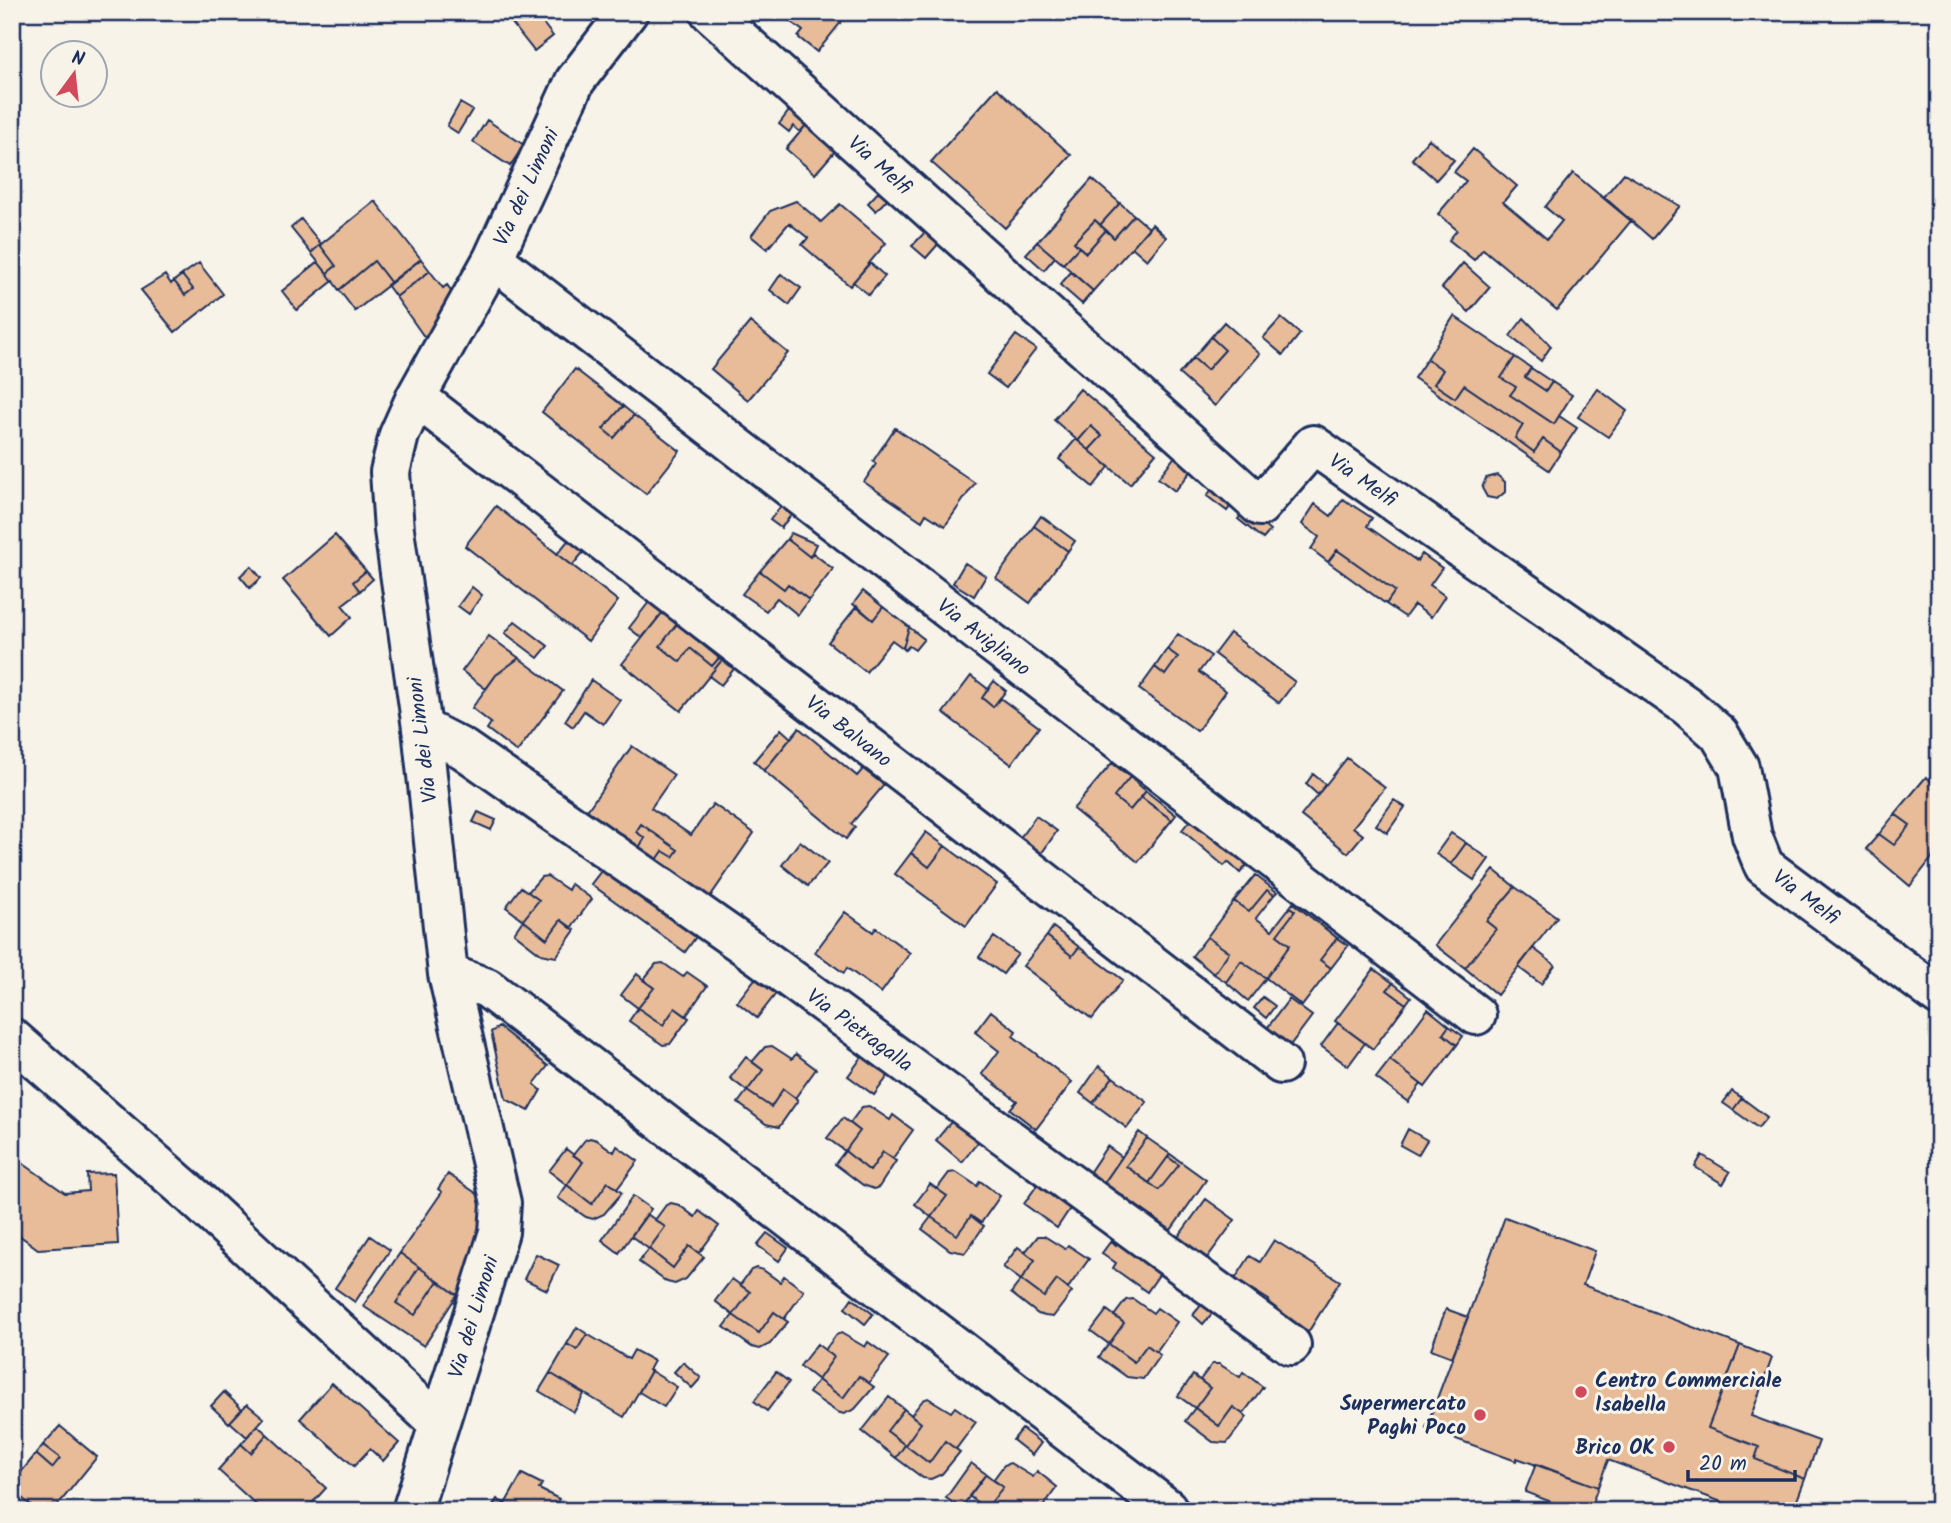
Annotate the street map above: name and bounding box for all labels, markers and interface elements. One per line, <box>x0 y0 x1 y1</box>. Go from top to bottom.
north arrow <box>38 38 108 108</box>
text: N <box>68 43 88 76</box>
street label: Via dei Limoni <box>486 122 570 252</box>
street label: Via Melfi <box>839 128 919 205</box>
street label: Via Melfi <box>1321 446 1404 517</box>
street label: Via Avigliano <box>929 591 1037 686</box>
street label: Via dei Limoni <box>399 674 448 805</box>
street label: Via Balvano <box>798 688 899 777</box>
street label: Via Melfi <box>1765 862 1846 935</box>
street label: Via Pietragalla <box>799 981 919 1081</box>
street label: Via dei Limoni <box>440 1251 509 1383</box>
place label: Centro Commerciale Isabella <box>1595 1365 1782 1422</box>
marker: Centro Commerciale Isabella <box>1573 1384 1589 1400</box>
place label: Supermercato Paghi Poco <box>1340 1388 1466 1445</box>
marker: Supermercato Paghi Poco <box>1472 1407 1488 1423</box>
place label: Brico OK <box>1575 1432 1655 1465</box>
marker: Brico OK <box>1661 1439 1677 1455</box>
scale bar <box>1688 1439 1795 1483</box>
text: 20 m <box>1699 1448 1747 1481</box>

